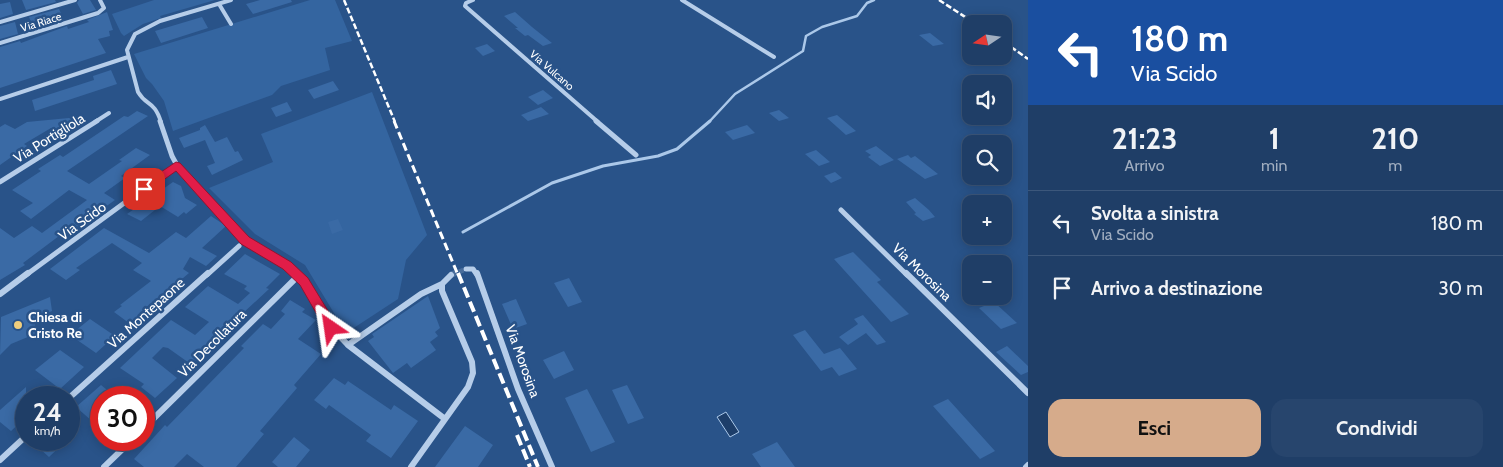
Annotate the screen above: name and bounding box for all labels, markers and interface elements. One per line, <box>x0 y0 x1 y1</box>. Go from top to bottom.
street label: Via Riace <box>19 9 63 35</box>
north arrow <box>962 15 1012 65</box>
map controls <box>962 15 1012 305</box>
text: 180 m <box>1131 17 1228 60</box>
icon: left <box>1048 20 1113 85</box>
street label: Via Vulcano <box>527 47 577 93</box>
text: Via Scido <box>1131 60 1217 87</box>
button: sound <box>962 75 1012 125</box>
street label: Via Portigliola <box>10 109 88 167</box>
text: 21:23 <box>1112 120 1177 157</box>
text: 1 <box>1269 120 1280 157</box>
text: 210 <box>1371 120 1419 157</box>
button: search <box>962 135 1012 185</box>
text: Arrivo <box>1125 156 1164 175</box>
text: min <box>1261 156 1287 175</box>
text: m <box>1388 156 1402 175</box>
pin <box>123 168 165 210</box>
icon: arrive <box>130 175 158 203</box>
button: + <box>962 195 1012 245</box>
street label: Via Scido <box>54 197 110 244</box>
text: Svolta a sinistra <box>1091 202 1219 225</box>
icon: left <box>1048 209 1076 237</box>
text: 180 m <box>1431 212 1483 235</box>
text: Via Scido <box>1091 225 1154 244</box>
street label: Via Morosina <box>888 239 956 305</box>
button: − <box>962 255 1012 305</box>
street label: Via Montepaone <box>104 274 188 352</box>
icon: arrive <box>1048 274 1076 302</box>
text: Arrivo a destinazione <box>1091 277 1262 300</box>
text: 30 m <box>1439 277 1483 300</box>
position arrow <box>304 301 356 353</box>
street label: Via Decollatura <box>174 305 250 381</box>
place label: Chiesa di Cristo Re <box>28 308 82 342</box>
marker: Chiesa di Cristo Re <box>12 319 24 331</box>
street label: Via Morosina <box>502 322 545 400</box>
speed limit sign: 30 <box>90 386 155 451</box>
text: 24 <box>33 397 62 427</box>
button: Esci <box>1048 399 1261 457</box>
button: Condividi <box>1271 399 1483 457</box>
text: km/h <box>34 423 61 438</box>

